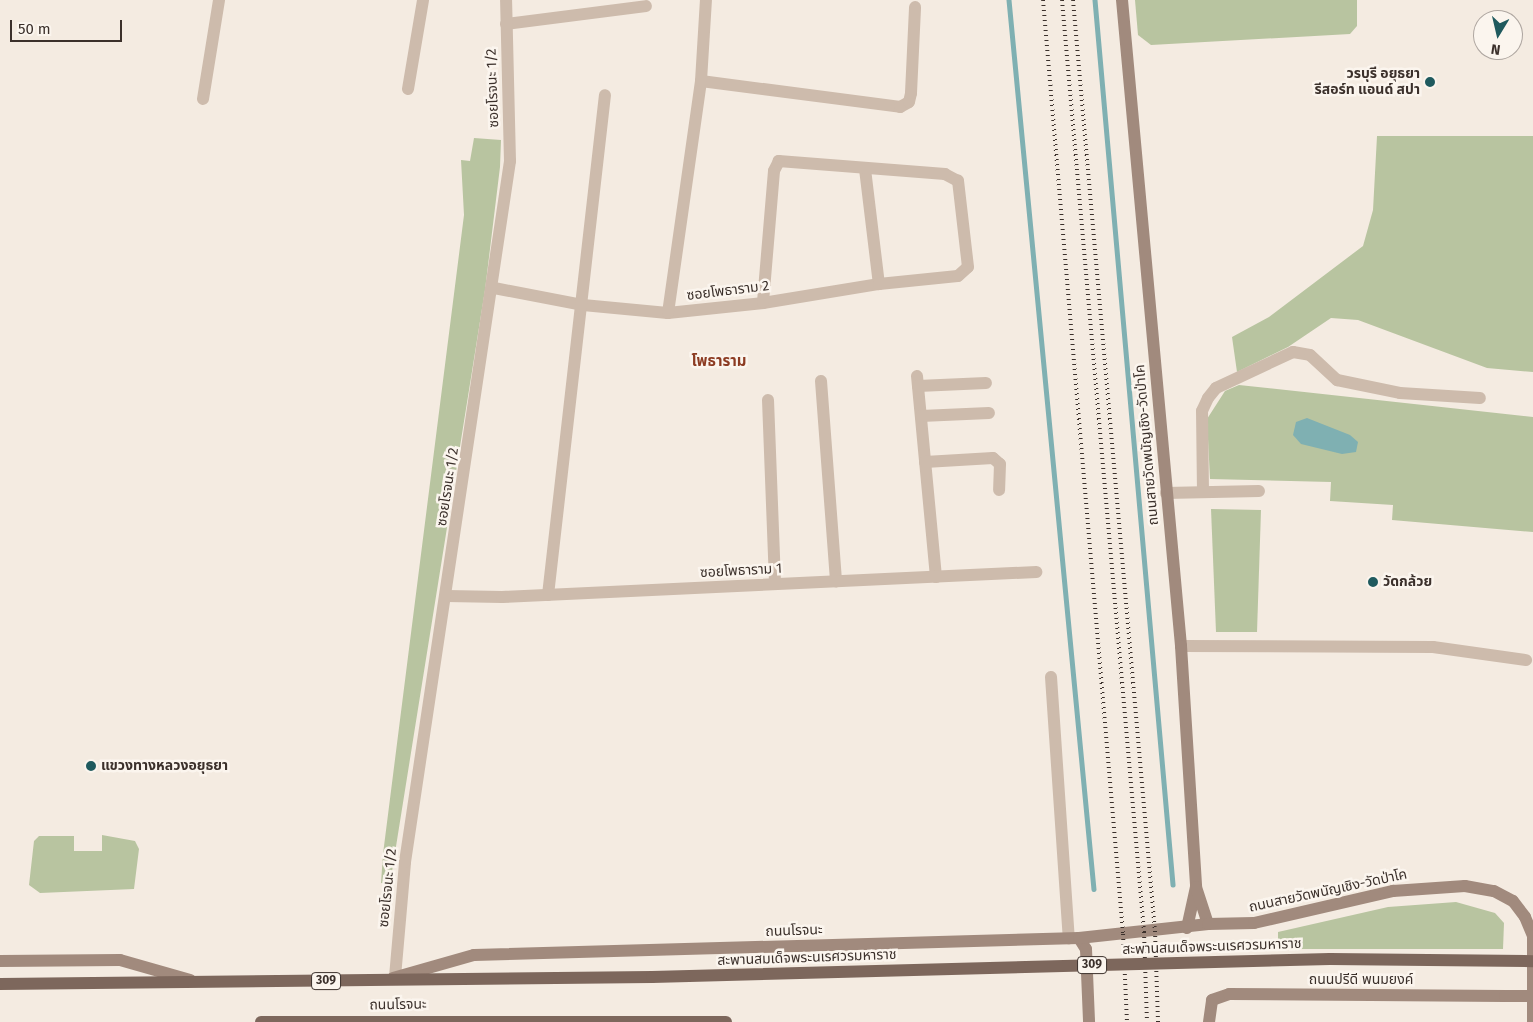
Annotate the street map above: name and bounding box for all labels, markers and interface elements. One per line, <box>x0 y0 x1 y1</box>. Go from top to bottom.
scale bar <box>12 10 125 42</box>
north arrow <box>1473 10 1523 60</box>
text: 50 m <box>18 20 51 38</box>
text: N <box>1490 40 1502 58</box>
street label: ซอยโรจนะ 1/2 <box>483 48 503 128</box>
place label: วรบุรี อยุธยา รีสอร์ท แอนด์ สปา <box>1315 66 1420 98</box>
marker: วรบุรี อยุธยา รีสอร์ท แอนด์ สปา <box>1424 76 1436 88</box>
street label: ซอยโพธาราม 2 <box>686 278 770 304</box>
district label: โพธาราม <box>692 353 746 371</box>
street label: ถนนสายวัดพนัญเชิง-วัดป่าโค <box>1132 364 1162 526</box>
street label: ซอยโรจนะ 1/2 <box>433 447 463 527</box>
street label: ซอยโพธาราม 1 <box>700 560 782 582</box>
place label: วัดกล้วย <box>1383 574 1432 590</box>
marker: วัดกล้วย <box>1367 576 1379 588</box>
place label: แขวงทางหลวงอยุธยา <box>101 758 228 774</box>
marker: แขวงทางหลวงอยุธยา <box>85 760 97 772</box>
street label: ซอยโรจนะ 1/2 <box>376 848 400 928</box>
street label: ถนนสายวัดพนัญเชิง-วัดป่าโค <box>1247 866 1409 916</box>
street label: ถนนโรจนะ <box>765 922 823 940</box>
street label: สะพานสมเด็จพระนเรศวรมหาราช <box>1122 935 1302 959</box>
street label: สะพานสมเด็จพระนเรศวรมหาราช <box>717 946 897 970</box>
road number: 309 <box>1077 956 1107 974</box>
road number: 309 <box>311 971 341 990</box>
street label: ถนนปรีดี พนมยงค์ <box>1309 972 1413 988</box>
street label: ถนนโรจนะ <box>369 996 427 1014</box>

